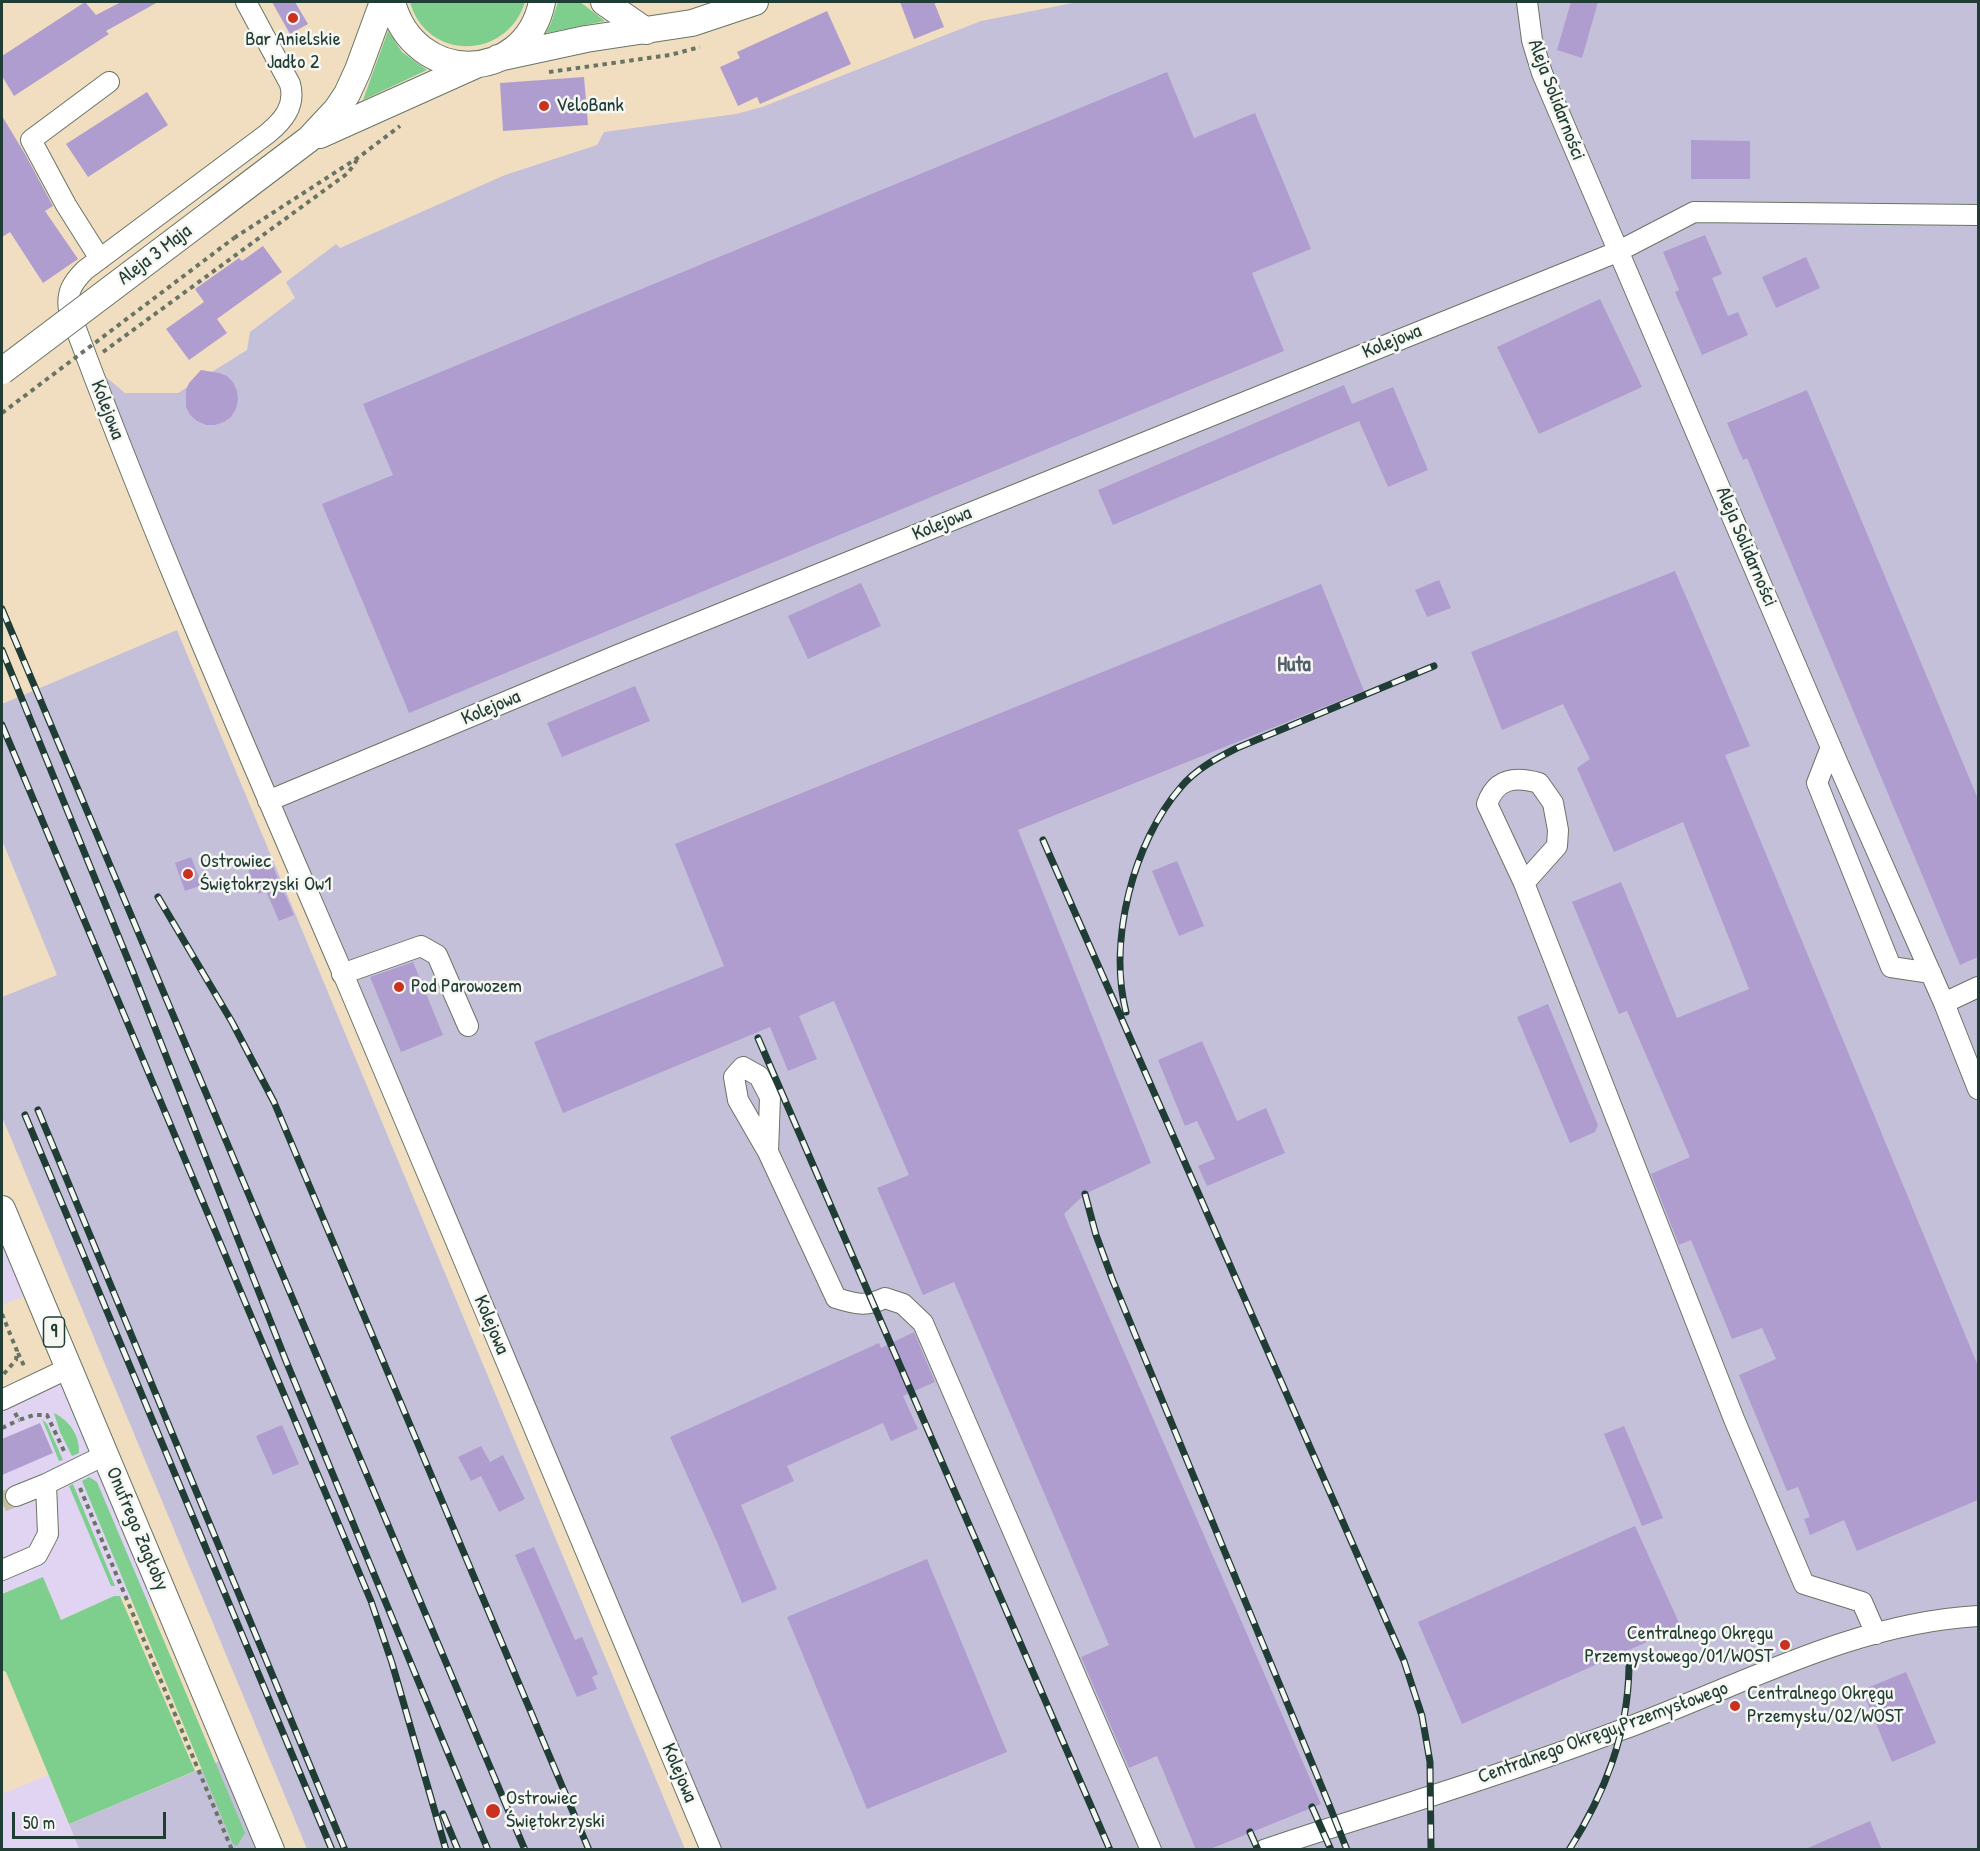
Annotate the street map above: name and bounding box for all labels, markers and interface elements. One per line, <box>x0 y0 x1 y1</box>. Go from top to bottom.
marker: Bar Anielskie Jadło 2 <box>286 11 300 25</box>
place label: Bar Anielskie Jadło 2 <box>245 28 341 75</box>
street label: Aleja Solidarności <box>1522 36 1590 164</box>
place label: VeloBank <box>556 94 624 118</box>
marker: VeloBank <box>537 99 551 113</box>
street label: Aleja 3 Maja <box>113 220 197 290</box>
street label: Kolejowa <box>1359 319 1425 365</box>
street label: Kolejowa <box>85 377 129 443</box>
street label: Aleja Solidarności <box>1710 484 1782 610</box>
street label: Kolejowa <box>909 501 975 547</box>
district label: Huta <box>1277 652 1311 678</box>
street label: Kolejowa <box>458 685 524 731</box>
place label: Ostrowiec Świętokrzyski Ow1 <box>200 850 332 897</box>
marker: Ostrowiec Świętokrzyski Ow1 <box>181 867 195 881</box>
place label: Pod Parowozem <box>411 975 522 999</box>
marker: Pod Parowozem <box>392 980 406 994</box>
street label: Kolejowa <box>468 1292 514 1358</box>
road number: 9 <box>44 1317 64 1347</box>
street label: Onufrego Zagłoby <box>100 1464 174 1594</box>
place label: Centralnego Okręgu Przemysłowego/01/WOST <box>1584 1622 1773 1669</box>
marker: Centralnego Okręgu Przemysłowego/01/WOST <box>1778 1638 1792 1652</box>
street label: Centralnego Okręgu Przemysłowego <box>1475 1677 1731 1789</box>
place label: Centralnego Okręgu Przemysłu/02/WOST <box>1747 1682 1903 1729</box>
marker: Centralnego Okręgu Przemysłu/02/WOST <box>1728 1699 1742 1713</box>
street label: Kolejowa <box>656 1740 702 1806</box>
place label: Ostrowiec Świętokrzyski <box>506 1787 605 1834</box>
scale bar <box>15 1800 170 1838</box>
marker: Ostrowiec Świętokrzyski <box>484 1802 502 1820</box>
text: 50 m <box>23 1810 55 1835</box>

